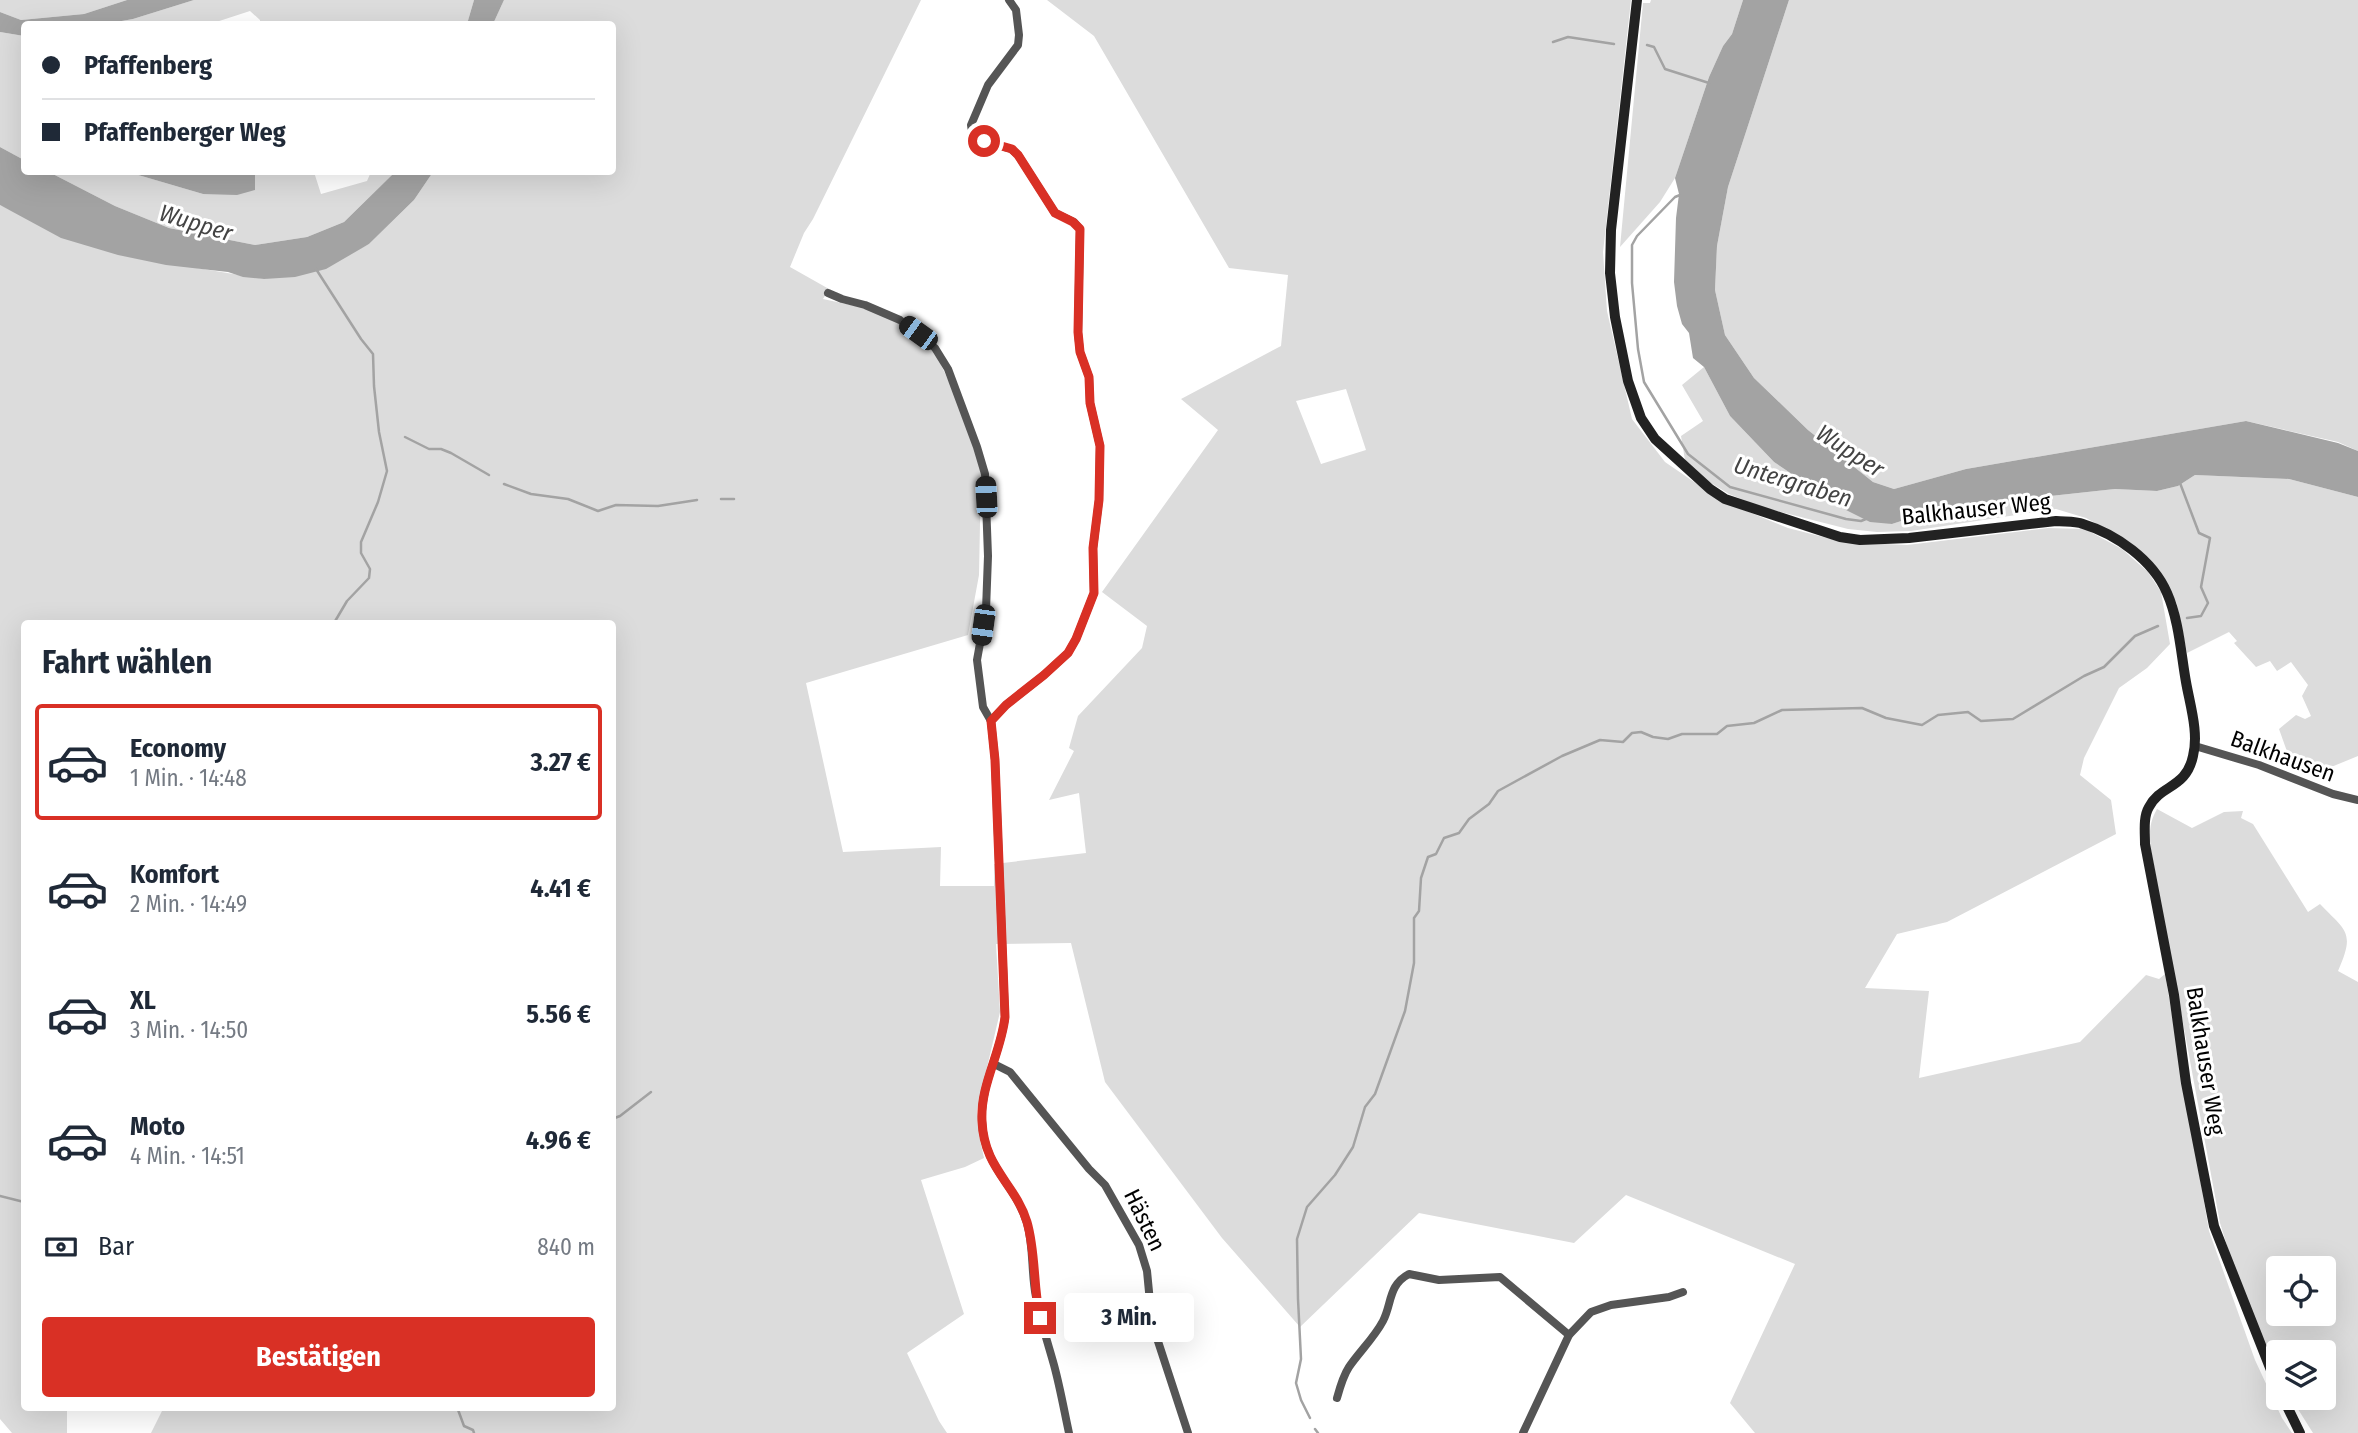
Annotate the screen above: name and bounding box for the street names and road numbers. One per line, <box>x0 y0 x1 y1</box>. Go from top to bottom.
street label: Balkhauser Weg <box>1900 487 2052 531</box>
street label: Balkhausen <box>2227 724 2339 788</box>
street label: Balkhauser Weg <box>2180 985 2232 1137</box>
street label: Hästen <box>1118 1184 1172 1256</box>

